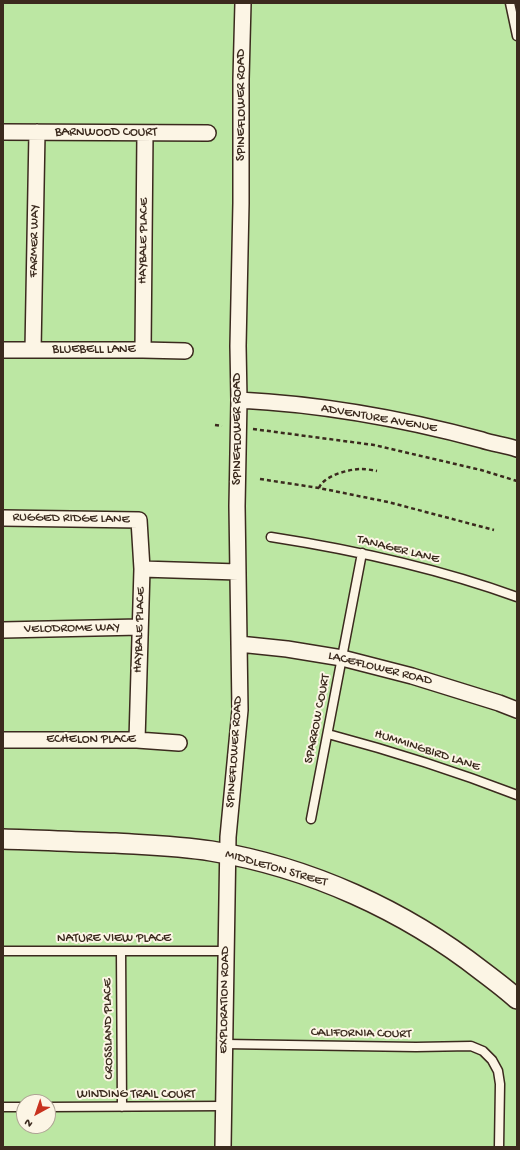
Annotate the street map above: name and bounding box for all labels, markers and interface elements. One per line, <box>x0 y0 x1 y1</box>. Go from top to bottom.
street label: SPINEFLOWER ROAD <box>234 49 250 161</box>
street label: BARNWOOD COURT <box>55 125 157 141</box>
street label: HAYBALE PLACE <box>135 198 153 284</box>
street label: FARMER WAY <box>27 204 43 278</box>
street label: BLUEBELL LANE <box>52 342 136 358</box>
street label: SPINEFLOWER ROAD <box>230 373 246 485</box>
street label: ADVENTURE AVENUE <box>320 401 438 437</box>
street label: RUGGED RIDGE LANE <box>12 510 130 528</box>
street label: TANAGER LANE <box>355 532 441 568</box>
street label: HAYBALE PLACE <box>131 587 149 673</box>
street label: VELODROME WAY <box>24 620 120 638</box>
street label: LACEFLOWER ROAD <box>326 649 434 689</box>
street label: SPARROW COURT <box>302 673 334 765</box>
street label: SPINEFLOWER ROAD <box>223 696 247 808</box>
street label: HUMMINGBIRD LANE <box>372 727 482 775</box>
street label: ECHELON PLACE <box>46 732 136 748</box>
street label: MIDDLETON STREET <box>223 847 329 891</box>
street label: NATURE VIEW PLACE <box>57 931 171 947</box>
street label: EXPLORATION ROAD <box>216 946 234 1054</box>
street label: CROSSLAND PLACE <box>100 978 118 1080</box>
street label: CALIFORNIA COURT <box>311 1025 411 1043</box>
street label: WINDING TRAIL COURT <box>77 1087 195 1103</box>
north arrow <box>16 1094 56 1134</box>
text: N <box>22 1116 36 1129</box>

